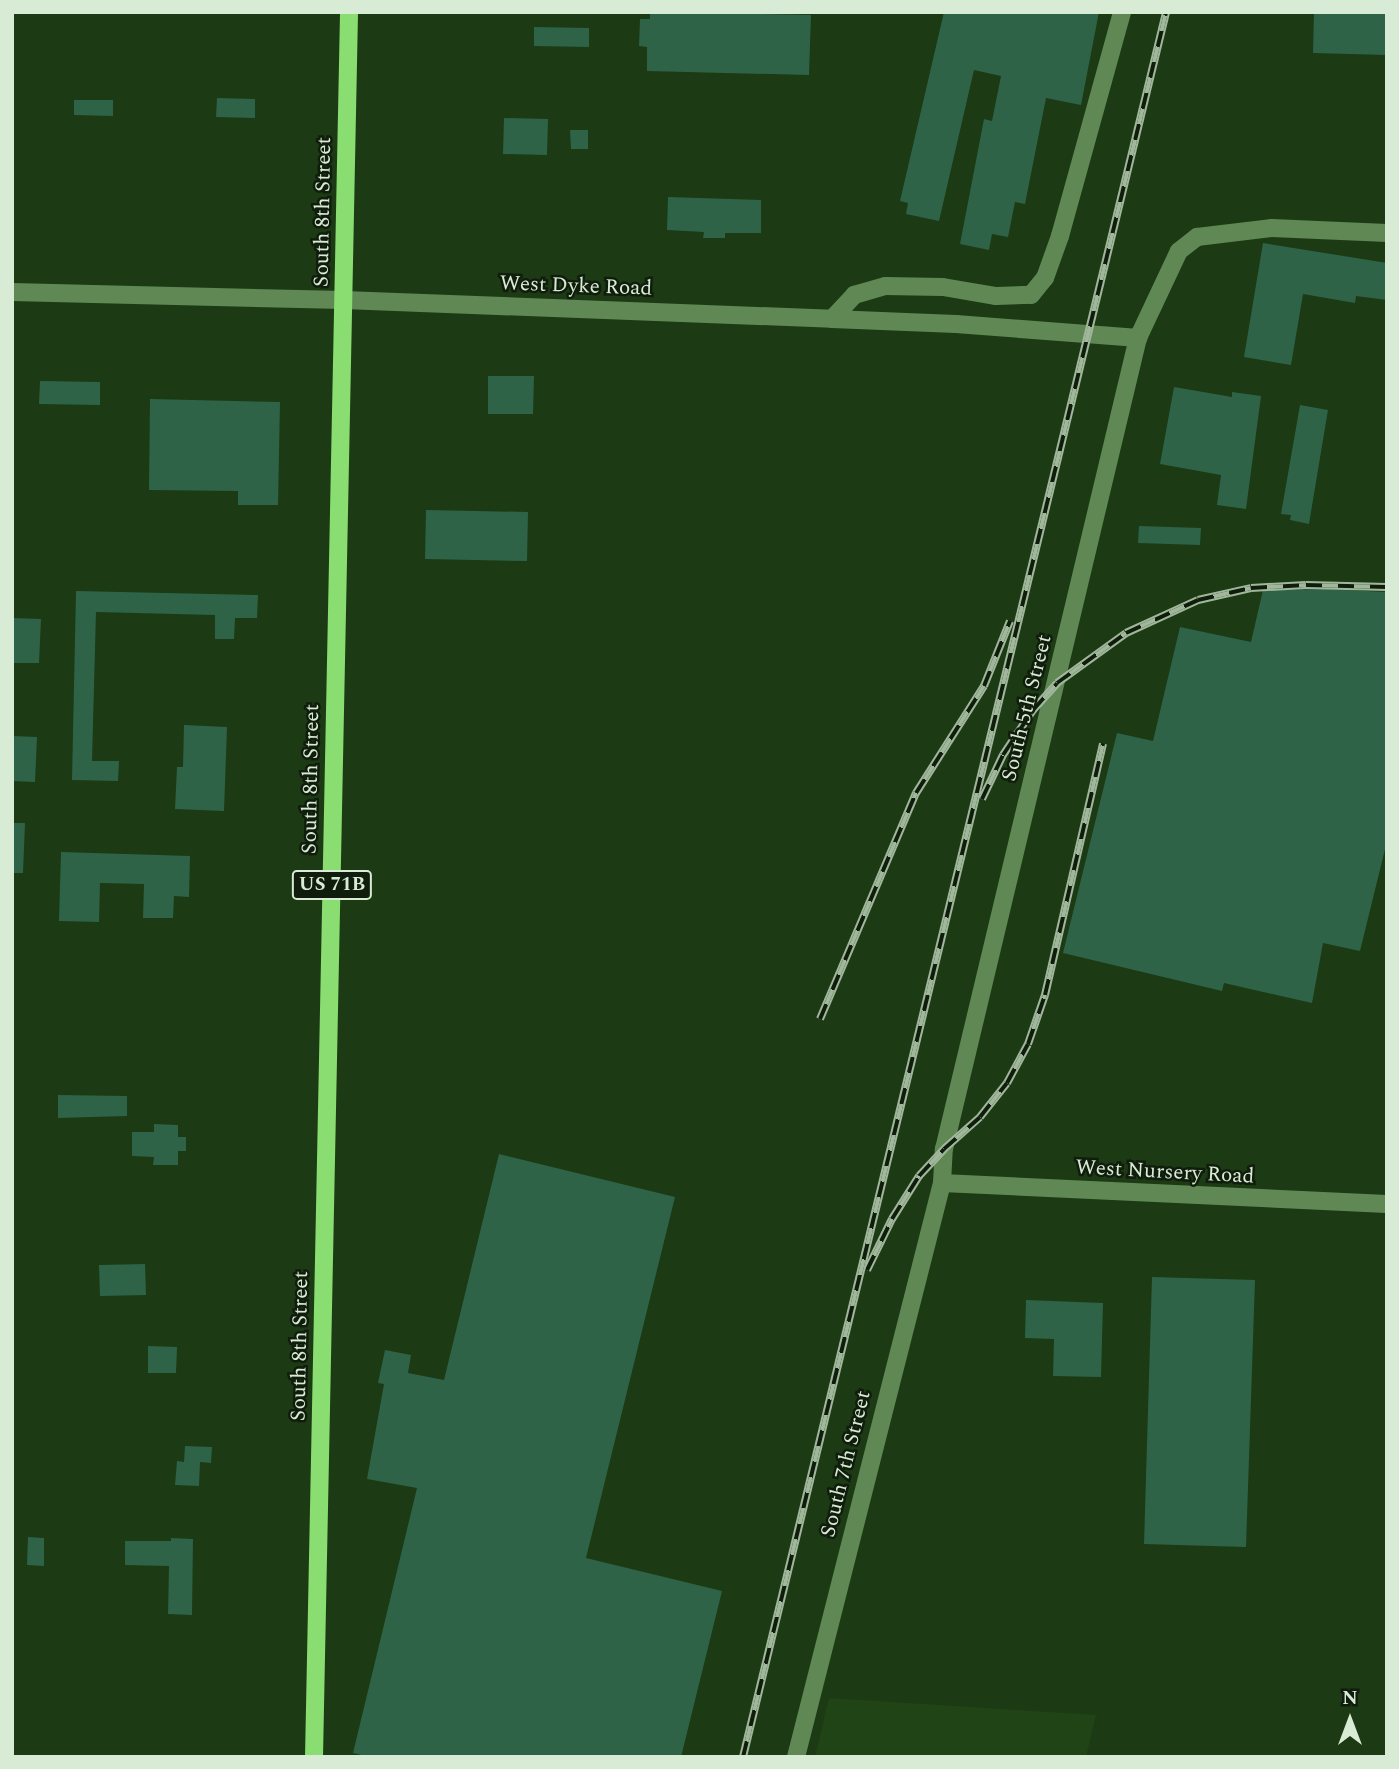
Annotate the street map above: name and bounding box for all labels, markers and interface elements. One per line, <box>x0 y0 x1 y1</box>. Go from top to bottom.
street label: South 8th Street <box>309 137 337 287</box>
street label: West Dyke Road <box>499 271 653 301</box>
street label: South 5th Street <box>997 632 1057 784</box>
street label: South 8th Street <box>297 704 325 854</box>
road number: US 71B <box>292 870 372 900</box>
street label: West Nursery Road <box>1075 1155 1255 1189</box>
street label: South 8th Street <box>286 1271 314 1421</box>
street label: South 7th Street <box>816 1388 876 1540</box>
text: N <box>1342 1684 1358 1713</box>
north arrow <box>1315 1685 1385 1755</box>

